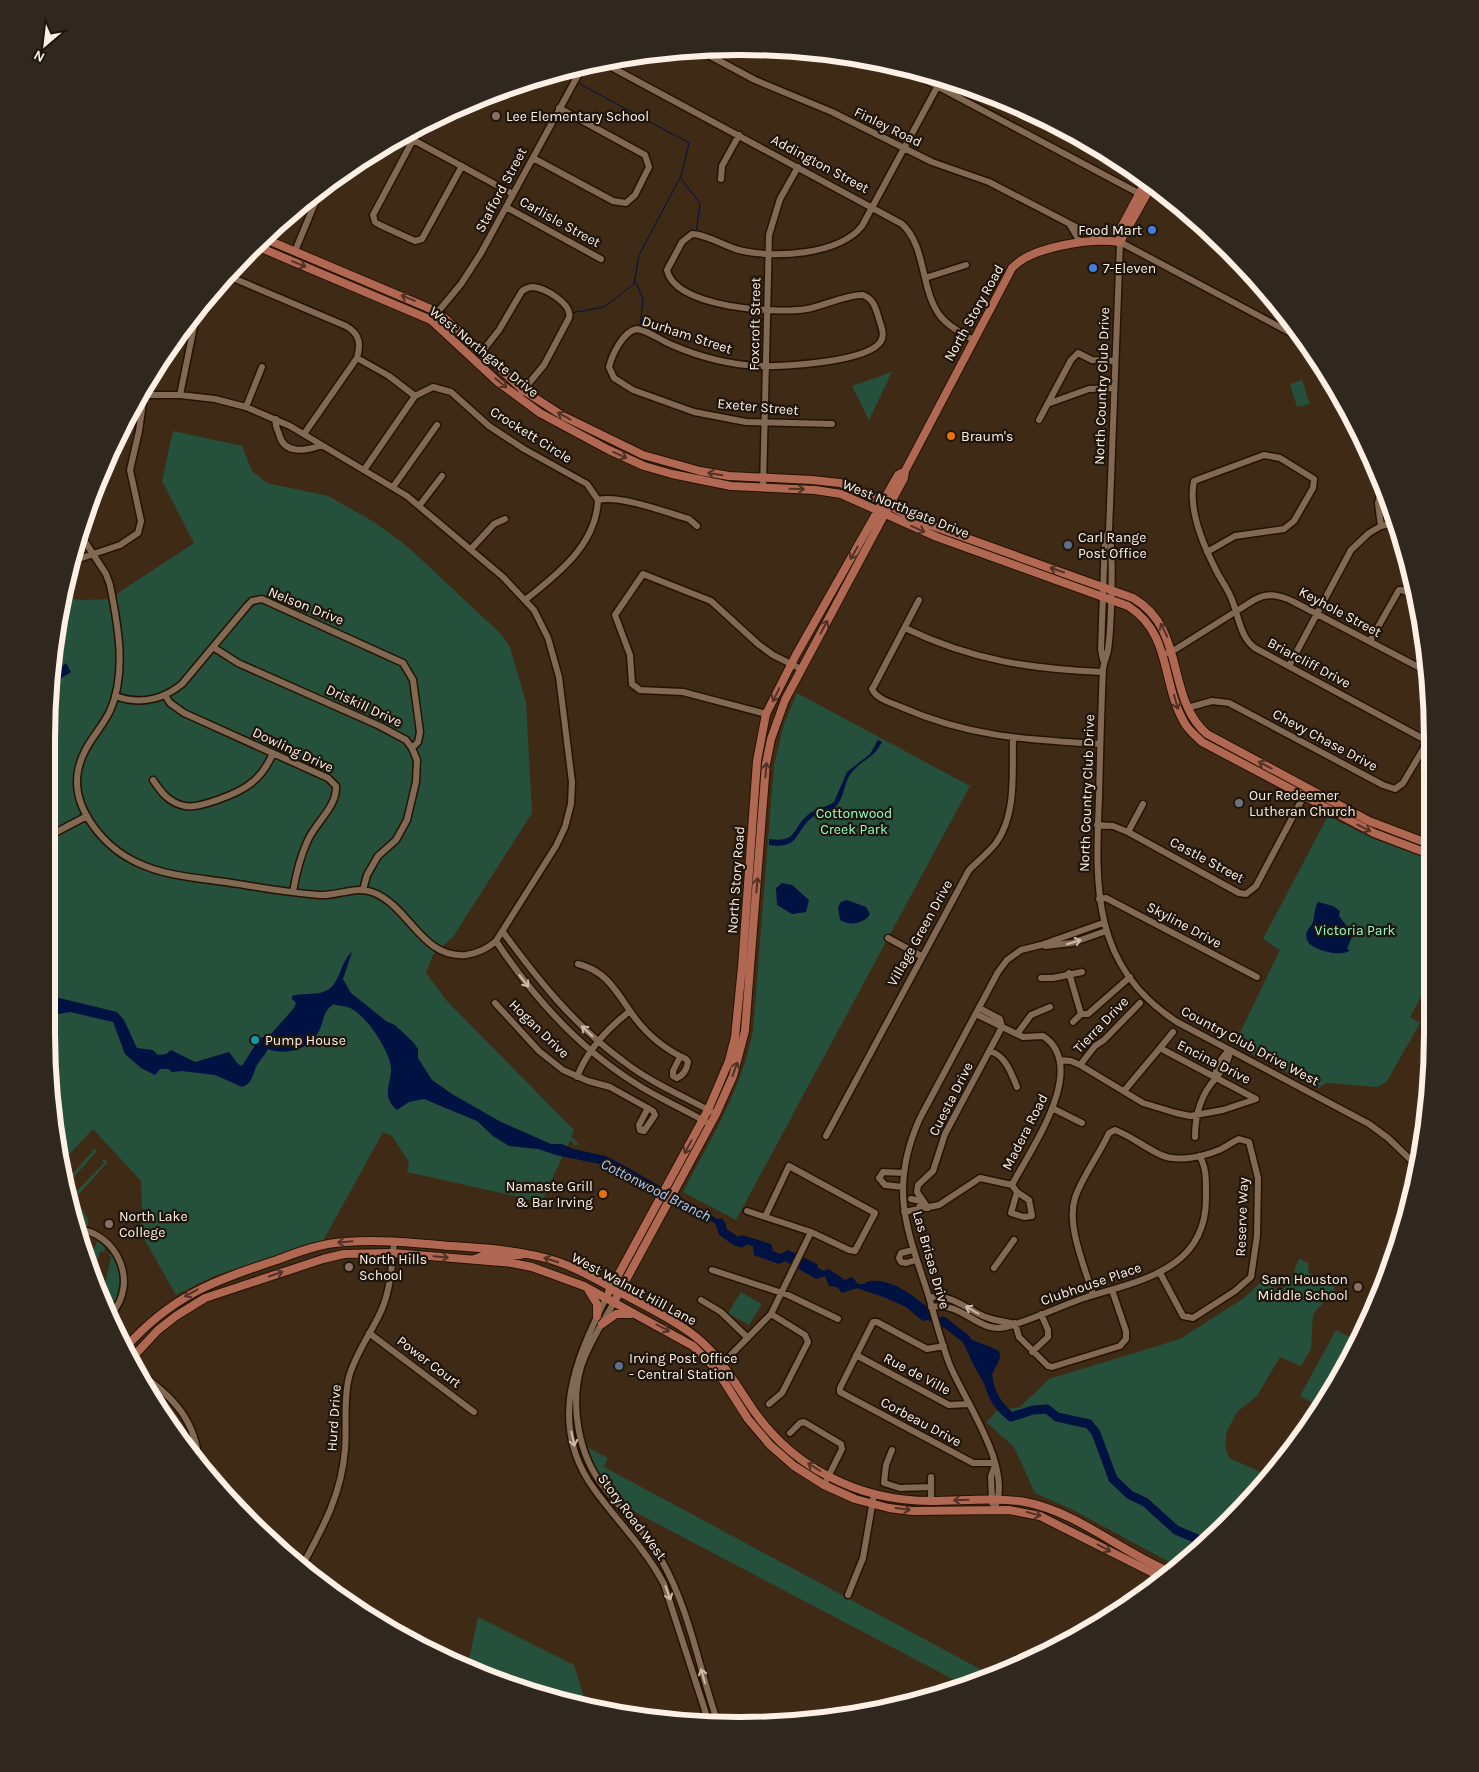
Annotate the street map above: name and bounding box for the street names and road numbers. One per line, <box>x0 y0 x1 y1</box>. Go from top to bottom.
street label: Finley Road <box>851 103 925 151</box>
street label: Addington Street <box>768 131 872 197</box>
street label: Stafford Street <box>471 145 531 235</box>
street label: Carlisle Street <box>517 193 603 251</box>
street label: North Story Road <box>940 262 1008 364</box>
street label: Foxcroft Street <box>746 277 764 371</box>
street label: West Northgate Drive <box>426 303 542 401</box>
street label: North Country Club Drive <box>1091 307 1113 465</box>
street label: Durham Street <box>640 312 734 358</box>
street label: Exeter Street <box>717 395 799 419</box>
street label: Crockett Circle <box>487 403 575 467</box>
street label: West Northgate Drive <box>840 476 972 542</box>
street label: Nelson Drive <box>266 583 346 629</box>
street label: Keyhole Street <box>1296 583 1384 641</box>
street label: Briarcliff Drive <box>1265 634 1353 692</box>
street label: Driskill Drive <box>323 681 405 731</box>
street label: Chevy Chase Drive <box>1270 705 1380 775</box>
street label: North Country Club Drive <box>1076 714 1098 872</box>
street label: Dowling Drive <box>250 724 336 776</box>
street label: North Story Road <box>724 826 748 934</box>
street label: Castle Street <box>1167 833 1247 887</box>
street label: Village Green Drive <box>884 877 956 989</box>
street label: Skyline Drive <box>1144 898 1224 952</box>
street label: Tierra Drive <box>1070 993 1132 1057</box>
street label: Hogan Drive <box>505 996 573 1062</box>
street label: Country Club Drive West <box>1178 1002 1322 1090</box>
street label: Encina Drive <box>1175 1036 1253 1088</box>
street label: Cuesta Drive <box>925 1059 977 1139</box>
street label: Madera Road <box>999 1091 1051 1173</box>
street label: Reserve Way <box>1232 1177 1252 1257</box>
street label: Las Brisas Drive <box>909 1209 953 1311</box>
street label: West Walnut Hill Lane <box>569 1249 699 1329</box>
street label: Clubhouse Place <box>1038 1259 1144 1309</box>
street label: Power Court <box>393 1332 465 1392</box>
street label: Rue de Ville <box>881 1349 953 1399</box>
street label: Hurd Drive <box>323 1384 345 1452</box>
street label: Corbeau Drive <box>878 1394 964 1450</box>
street label: Story Road West <box>594 1470 670 1564</box>

